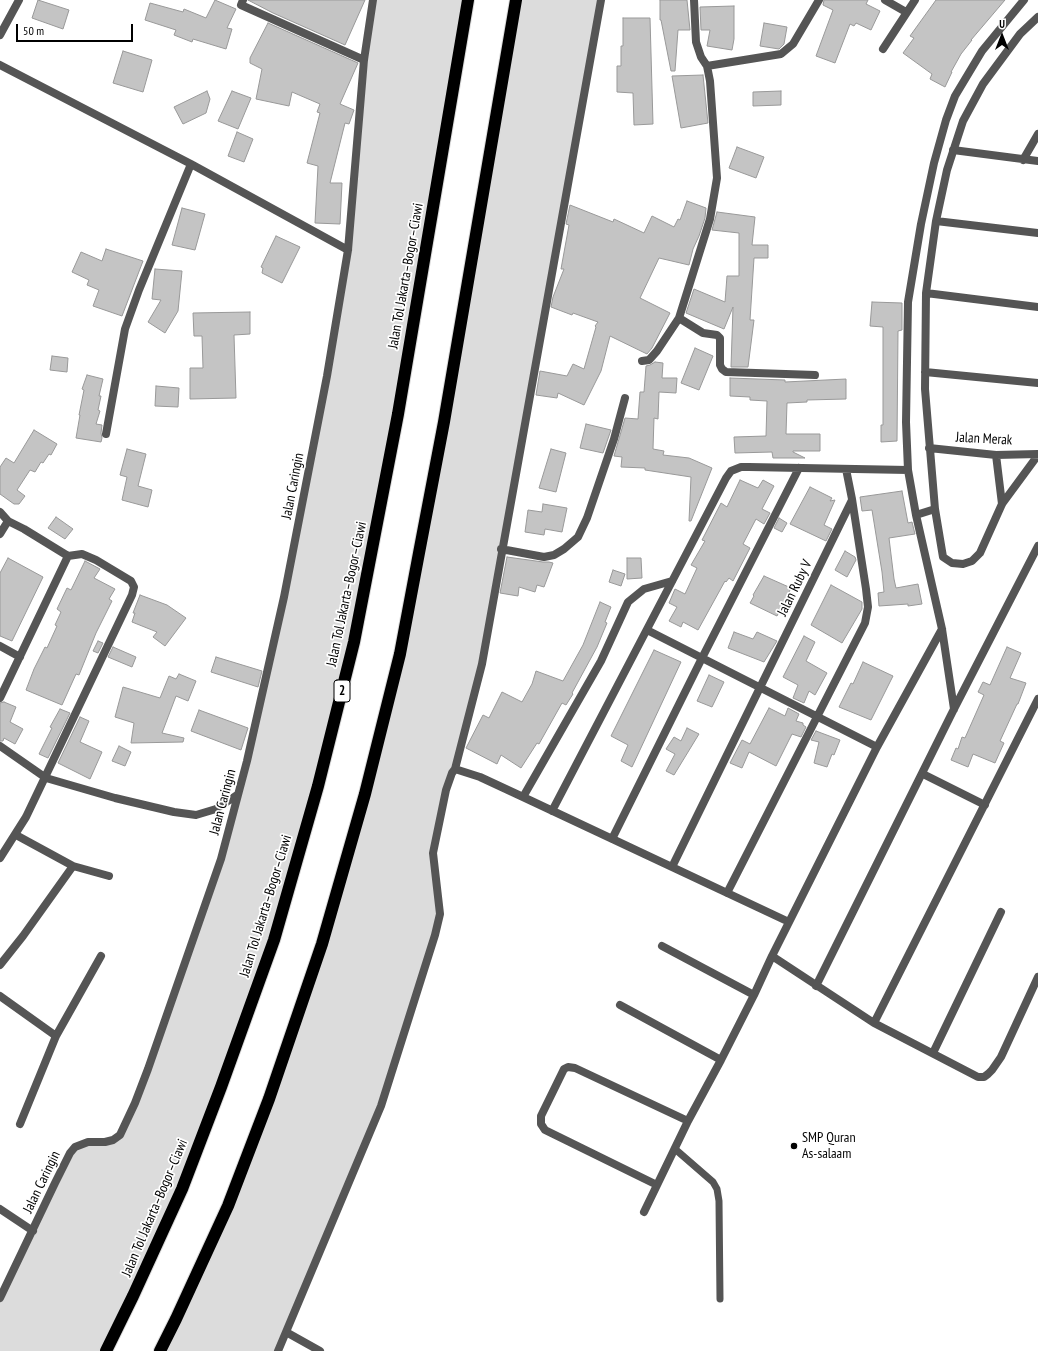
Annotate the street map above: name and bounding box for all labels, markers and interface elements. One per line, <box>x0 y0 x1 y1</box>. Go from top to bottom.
scale bar <box>18 16 135 42</box>
north arrow <box>982 16 1022 56</box>
text: U <box>999 17 1005 31</box>
text: 50 m <box>23 23 44 38</box>
street label: Jalan Tol Jakarta–Bogor–Ciawi <box>385 202 427 350</box>
street label: Jalan Merak <box>955 429 1013 449</box>
street label: Jalan Caringin <box>278 451 308 521</box>
street label: Jalan Tol Jakarta–Bogor–Ciawi <box>323 520 371 668</box>
street label: Jalan Ruby V <box>774 557 816 619</box>
road number: 2 <box>334 680 350 702</box>
street label: Jalan Caringin <box>206 767 240 837</box>
street label: Jalan Tol Jakarta–Bogor–Ciawi <box>236 833 296 979</box>
place label: SMP Quran As-salaam <box>802 1130 856 1162</box>
street label: Jalan Tol Jakarta–Bogor–Ciawi <box>118 1137 192 1279</box>
marker: SMP Quran As-salaam <box>789 1141 799 1151</box>
street label: Jalan Caringin <box>20 1148 64 1216</box>

